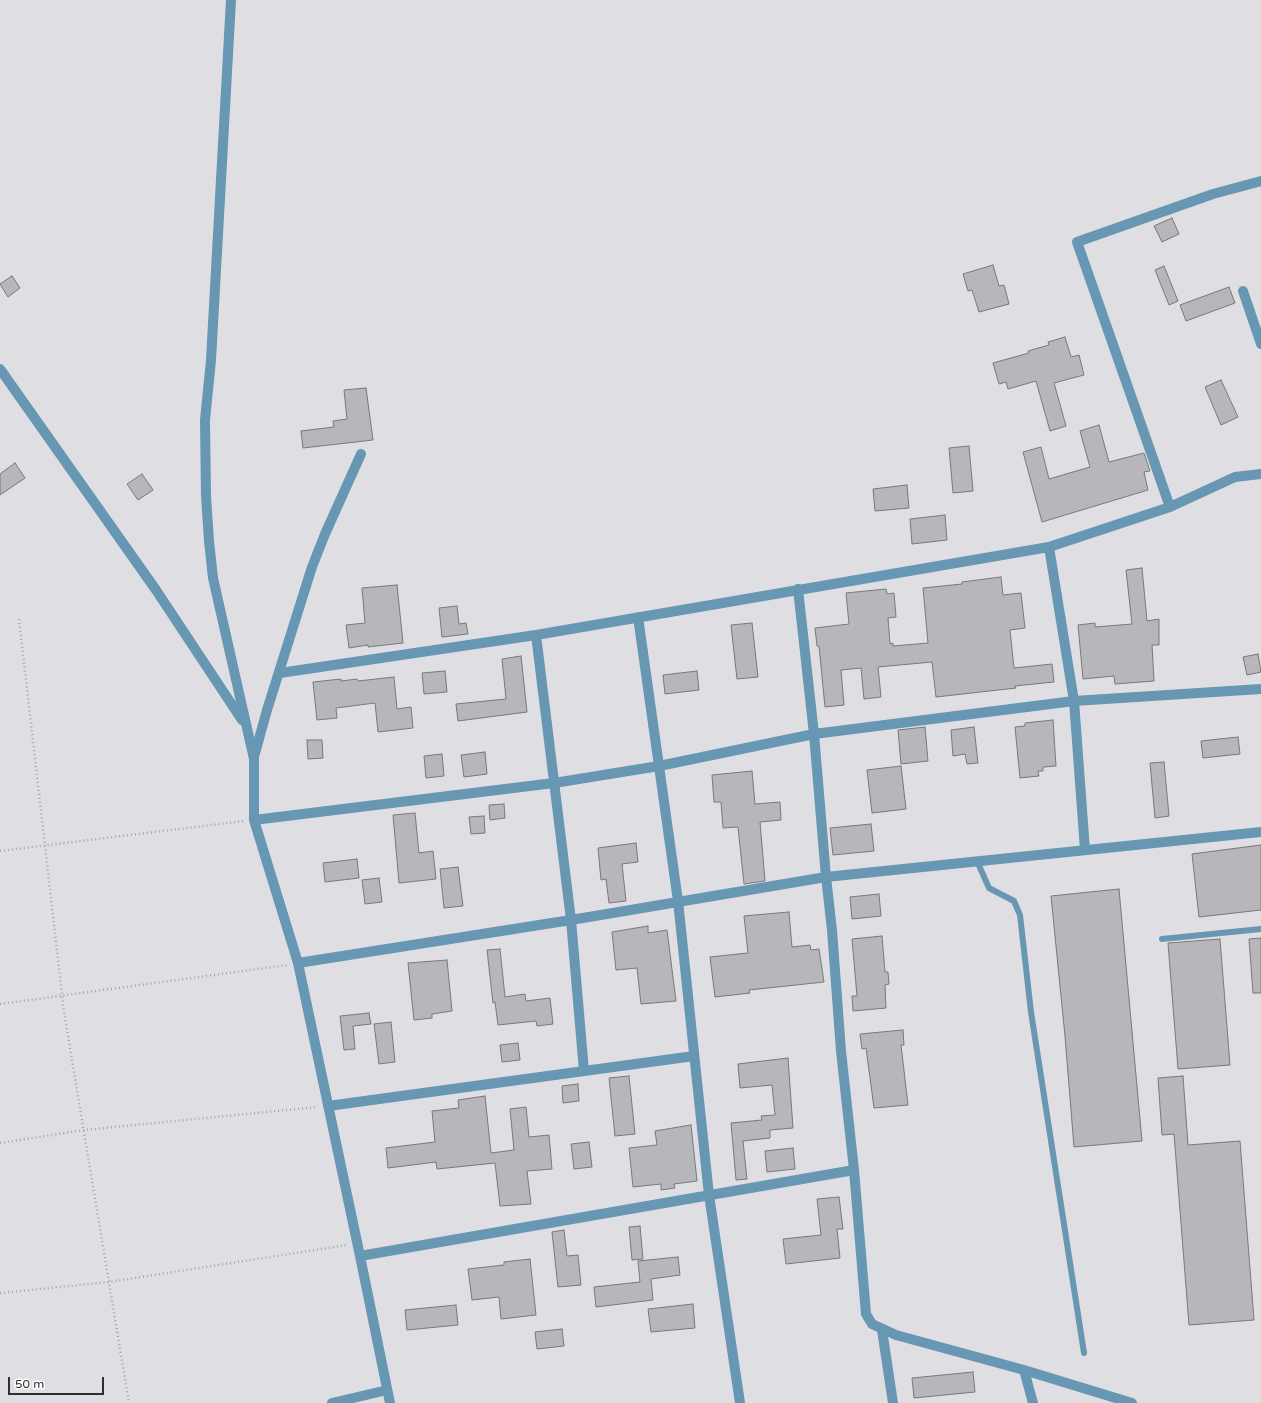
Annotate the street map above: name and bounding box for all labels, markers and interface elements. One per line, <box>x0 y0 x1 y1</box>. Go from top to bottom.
scale bar <box>10 1369 106 1395</box>
text: 50 m <box>15 1377 44 1391</box>

